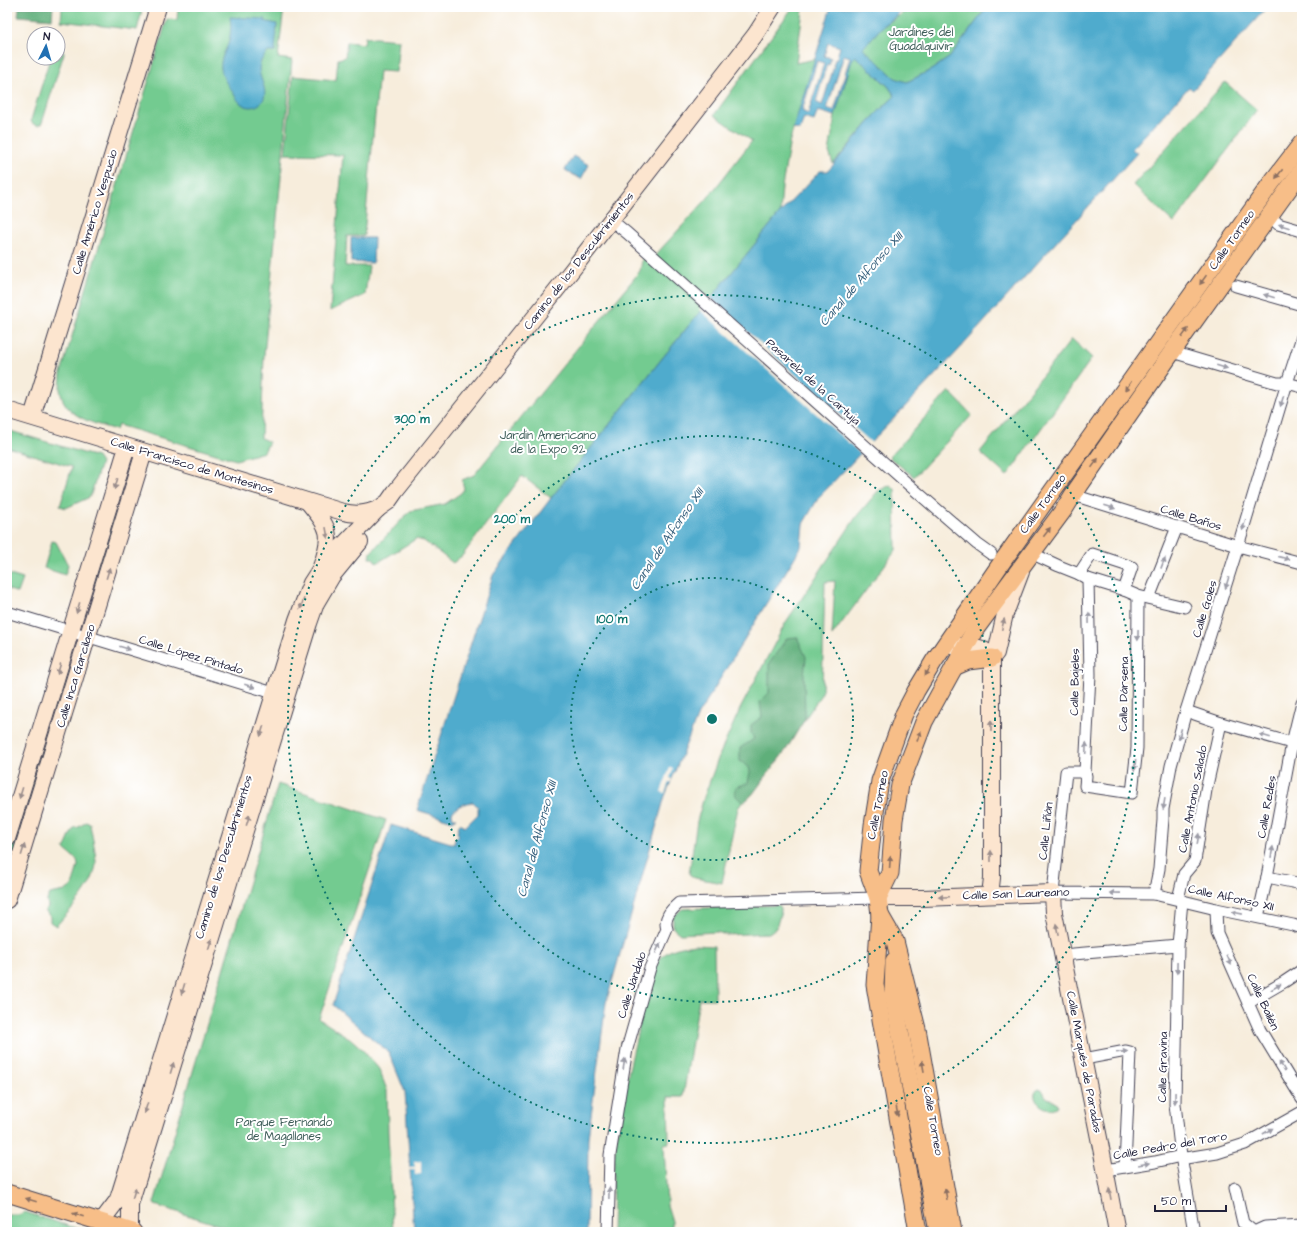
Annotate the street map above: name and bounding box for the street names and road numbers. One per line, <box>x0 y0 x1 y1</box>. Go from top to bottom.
street label: Calle Américo Vespucio <box>68 147 122 277</box>
street label: Camino de los Descubrimientos <box>520 189 638 333</box>
street label: Calle Torneo <box>1205 206 1259 273</box>
street label: Pasarela de la Cartuja <box>762 335 864 429</box>
street label: Calle Francisco de Montesinos <box>109 433 275 499</box>
street label: Calle Torneo <box>1016 471 1071 537</box>
street label: Calle Baños <box>1158 501 1224 535</box>
street label: Calle Goles <box>1188 578 1222 640</box>
street label: Calle Inca Garcilaso <box>52 622 100 730</box>
street label: Calle López Pintado <box>137 631 245 679</box>
street label: Calle Bajeles <box>1066 648 1084 716</box>
street label: Calle Dársena <box>1115 656 1133 732</box>
street label: Calle Antonio Salado <box>1174 744 1212 854</box>
street label: Calle Torneo <box>863 769 893 841</box>
street label: Camino de los Descubrimientos <box>191 773 257 941</box>
street label: Calle Redes <box>1253 774 1281 840</box>
street label: Calle Liñán <box>1035 801 1057 861</box>
street label: Calle Alfonso XII <box>1186 881 1276 915</box>
street label: Calle San Laureano <box>962 884 1070 904</box>
street label: Calle Jándalo <box>613 949 651 1020</box>
street label: Calle Bailén <box>1243 971 1283 1033</box>
street label: Calle Marqués de Paradas <box>1062 990 1106 1134</box>
street label: Calle Gravina <box>1154 1031 1172 1103</box>
street label: Calle Torneo <box>919 1085 947 1157</box>
street label: Calle Pedro del Toro <box>1112 1128 1228 1164</box>

